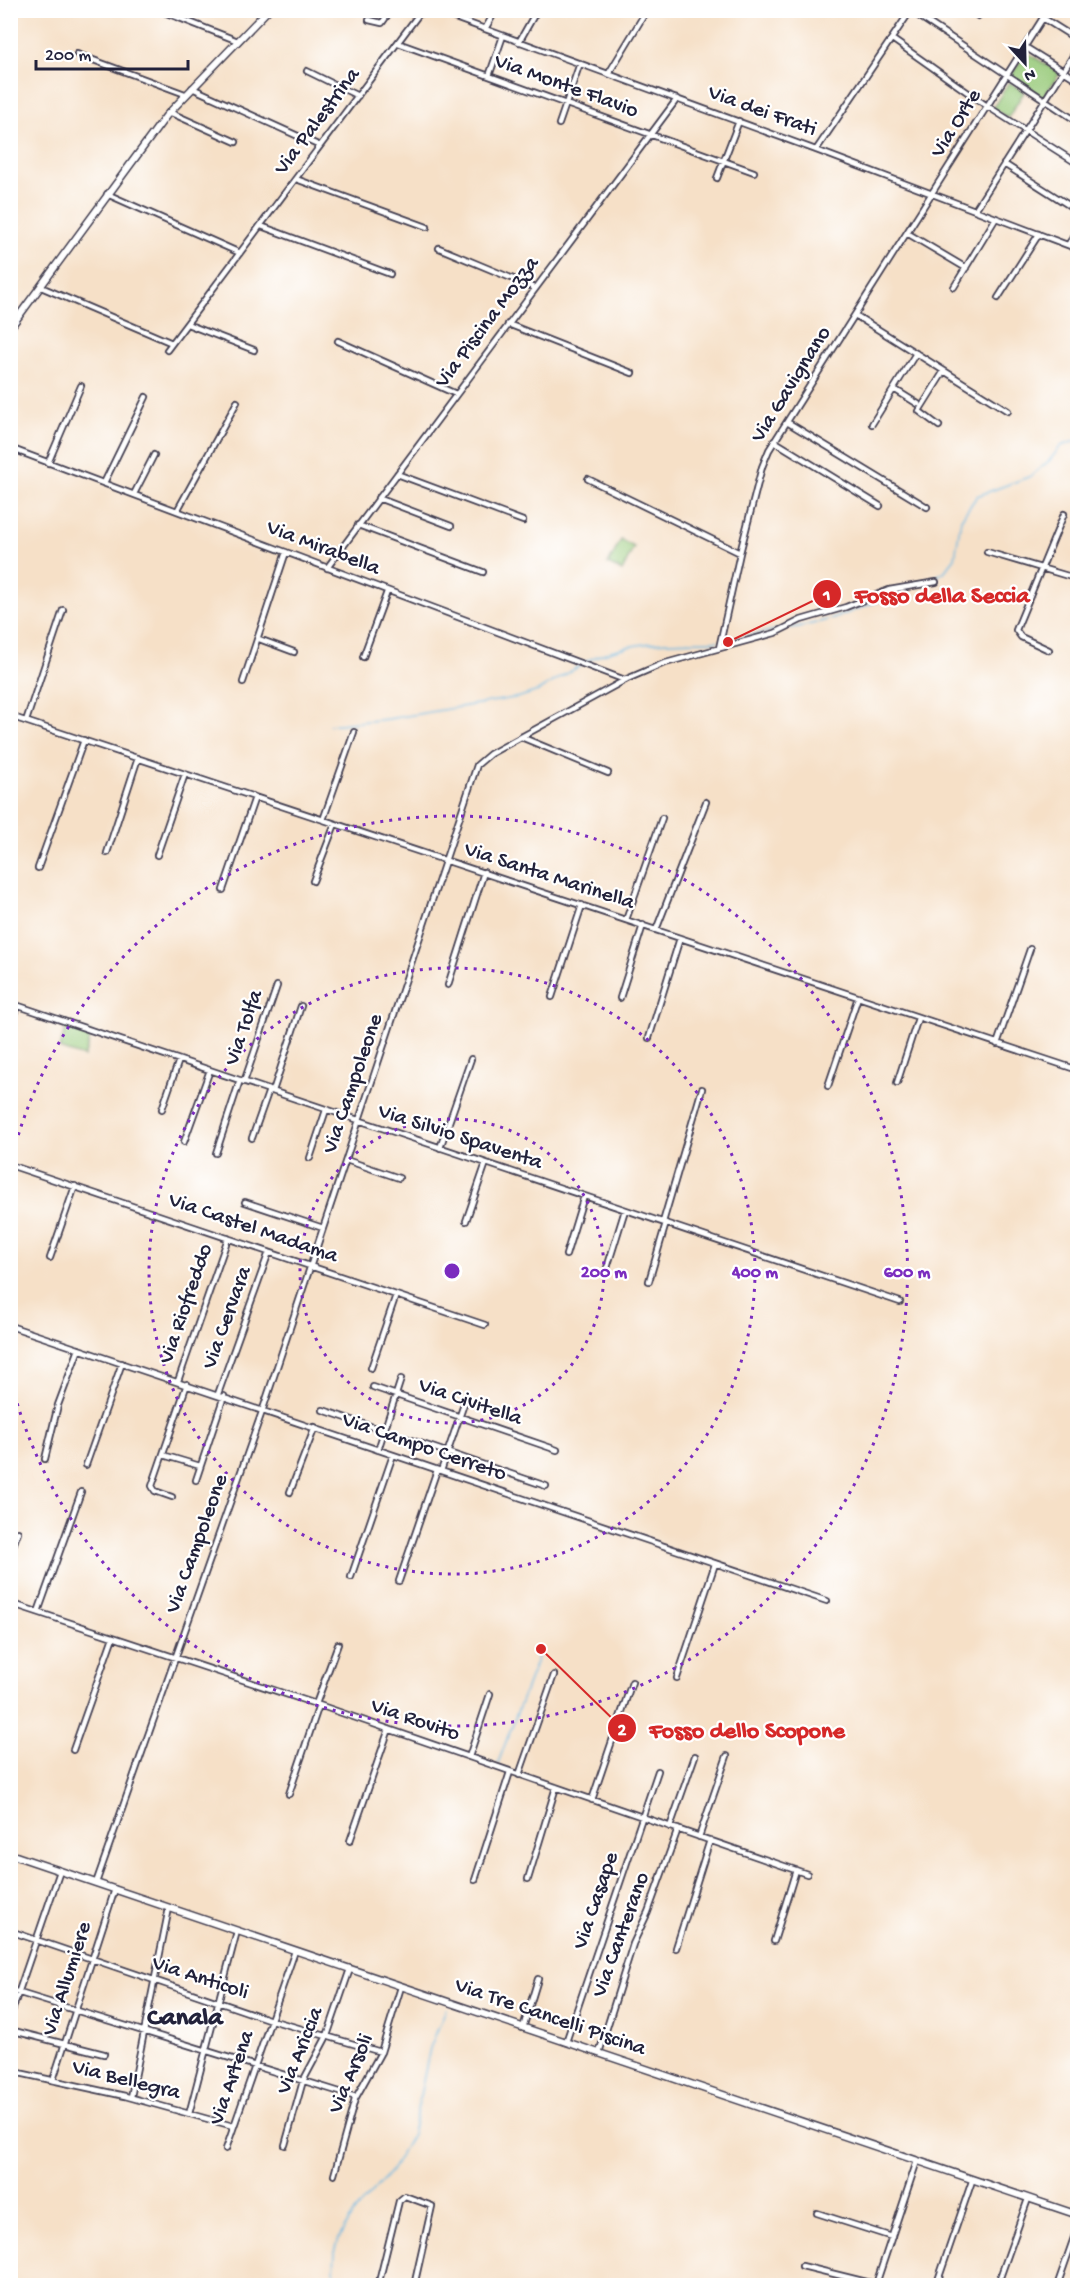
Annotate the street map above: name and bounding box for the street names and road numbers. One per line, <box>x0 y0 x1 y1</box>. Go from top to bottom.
street label: Via Monte Flavio <box>490 49 642 125</box>
street label: Via Palestrina <box>269 63 367 181</box>
street label: Via dei Frati <box>703 80 820 144</box>
street label: Via Orte <box>925 84 988 164</box>
street label: Via Piscina Mozza <box>430 252 546 395</box>
street label: Via Gavignano <box>745 322 838 449</box>
street label: Via Mirabella <box>262 515 384 583</box>
street label: Via Santa Marinella <box>460 837 638 917</box>
street label: Via Tolfa <box>220 986 270 1070</box>
street label: Via Campoleone <box>318 1010 390 1158</box>
street label: Via Silvio Spaventa <box>374 1099 546 1177</box>
street label: Via Castel Madama <box>164 1187 342 1270</box>
street label: Via Riofreddo <box>154 1241 220 1368</box>
street label: Via Cervara <box>197 1262 259 1374</box>
street label: Via Civitella <box>414 1373 526 1433</box>
street label: Via Campo Cerreto <box>337 1407 510 1488</box>
street label: Via Campoleone <box>160 1470 235 1618</box>
street label: Via Rovito <box>366 1693 463 1748</box>
street label: Via Casape <box>568 1848 626 1954</box>
street label: Via Canterano <box>587 1869 657 2002</box>
street label: Via Allumiere <box>37 1918 99 2040</box>
street label: Via Anticoli <box>147 1951 252 2007</box>
street label: Via Tre Cancelli Piscina <box>450 1973 650 2063</box>
street label: Via Ariccia <box>271 2003 331 2099</box>
street label: Via Artena <box>204 2027 262 2130</box>
street label: Via Arsoli <box>323 2030 380 2119</box>
street label: Via Bellegra <box>68 2055 184 2107</box>

